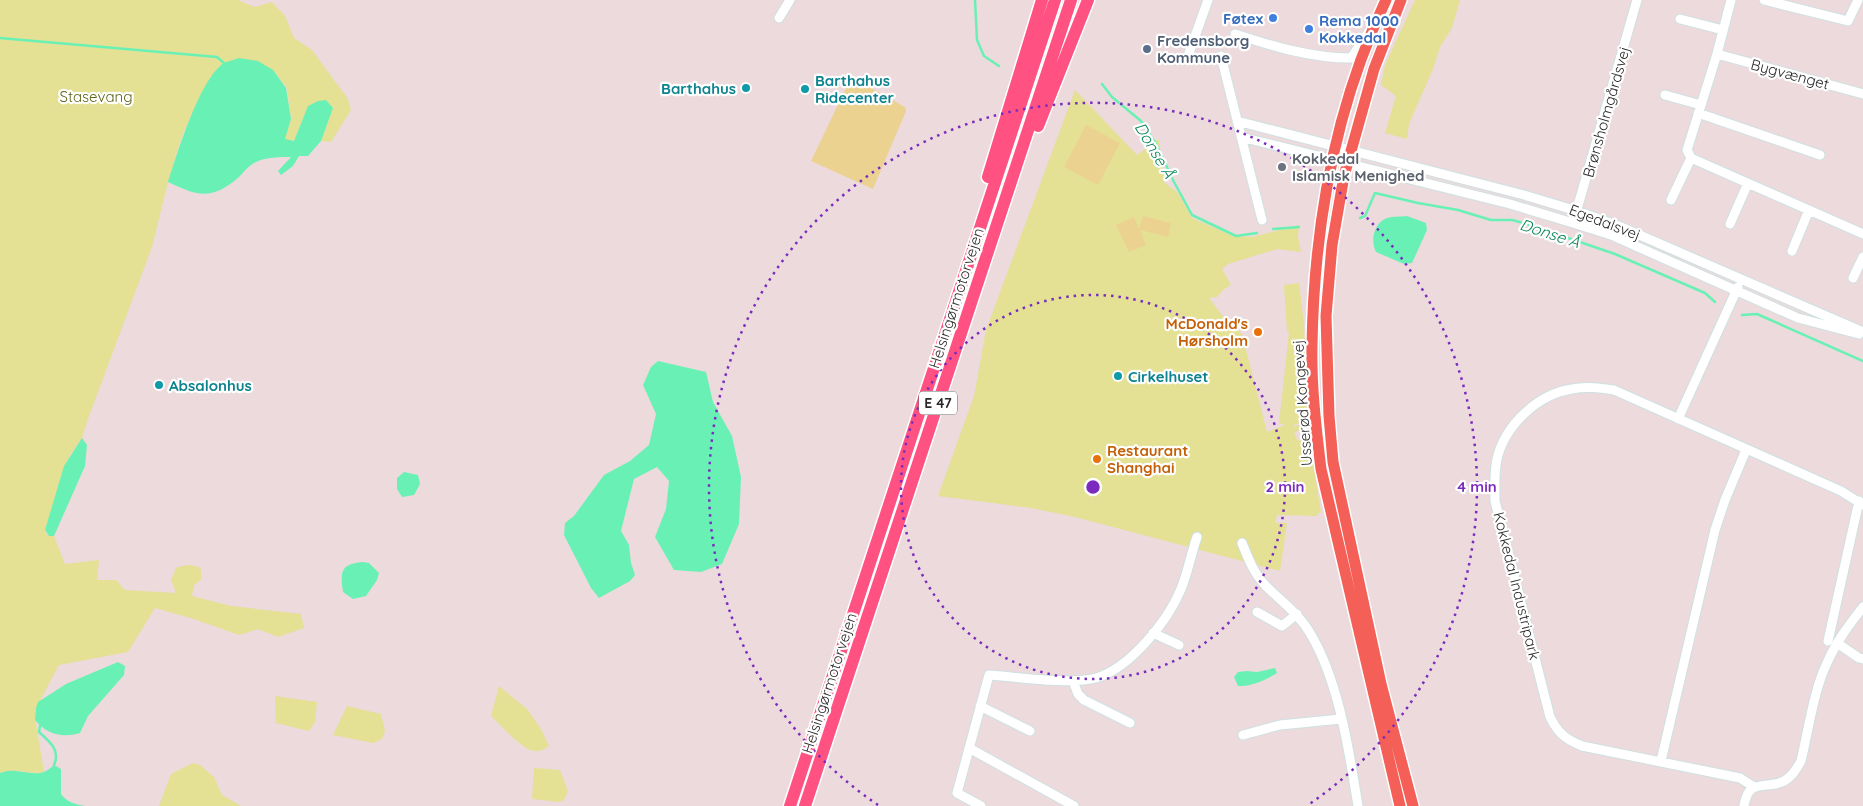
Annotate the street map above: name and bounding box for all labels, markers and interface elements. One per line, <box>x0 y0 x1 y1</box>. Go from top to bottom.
place label: Føtex <box>1223 9 1264 28</box>
place label: Rema 1000 Kokkedal <box>1319 11 1399 47</box>
marker: Føtex <box>1267 12 1279 24</box>
marker: Rema 1000 Kokkedal <box>1303 23 1315 35</box>
place label: Fredensborg Kommune <box>1157 31 1249 67</box>
marker: Fredensborg Kommune <box>1141 43 1153 55</box>
street label: Brønsholmgårdsvej <box>1578 44 1634 180</box>
street label: Bygvænget <box>1749 54 1831 94</box>
place label: Barthahus Ridecenter <box>815 71 895 107</box>
place label: Barthahus <box>661 79 736 98</box>
marker: Barthahus <box>740 82 752 94</box>
marker: Barthahus Ridecenter <box>799 83 811 95</box>
park label: Stasevang <box>59 87 133 106</box>
water label: Donse Å <box>1131 118 1180 182</box>
place label: Kokkedal Islamisk Menighed <box>1292 149 1424 185</box>
marker: Kokkedal Islamisk Menighed <box>1276 161 1288 173</box>
street label: Egedalsvej <box>1567 200 1643 244</box>
water label: Donse Å <box>1518 214 1583 252</box>
street label: Helsingørmotorvejen <box>924 225 988 371</box>
place label: McDonald's Hørsholm <box>1166 314 1248 350</box>
marker: McDonald's Hørsholm <box>1252 326 1264 338</box>
street label: Usserød Kongevej <box>1288 339 1316 467</box>
place label: Cirkelhuset <box>1128 367 1208 386</box>
marker: Cirkelhuset <box>1112 370 1124 382</box>
place label: Absalonhus <box>169 376 252 395</box>
marker: Absalonhus <box>153 379 165 391</box>
road number: E 47 <box>919 392 957 414</box>
place label: Restaurant Shanghai <box>1107 441 1188 477</box>
marker: Restaurant Shanghai <box>1091 453 1103 465</box>
text: 2 min <box>1265 477 1305 496</box>
text: 4 min <box>1457 477 1497 496</box>
centre of rings <box>1084 478 1102 496</box>
street label: Kokkedal Industripark <box>1489 510 1545 662</box>
street label: Helsingørmotorvejen <box>797 610 861 756</box>

